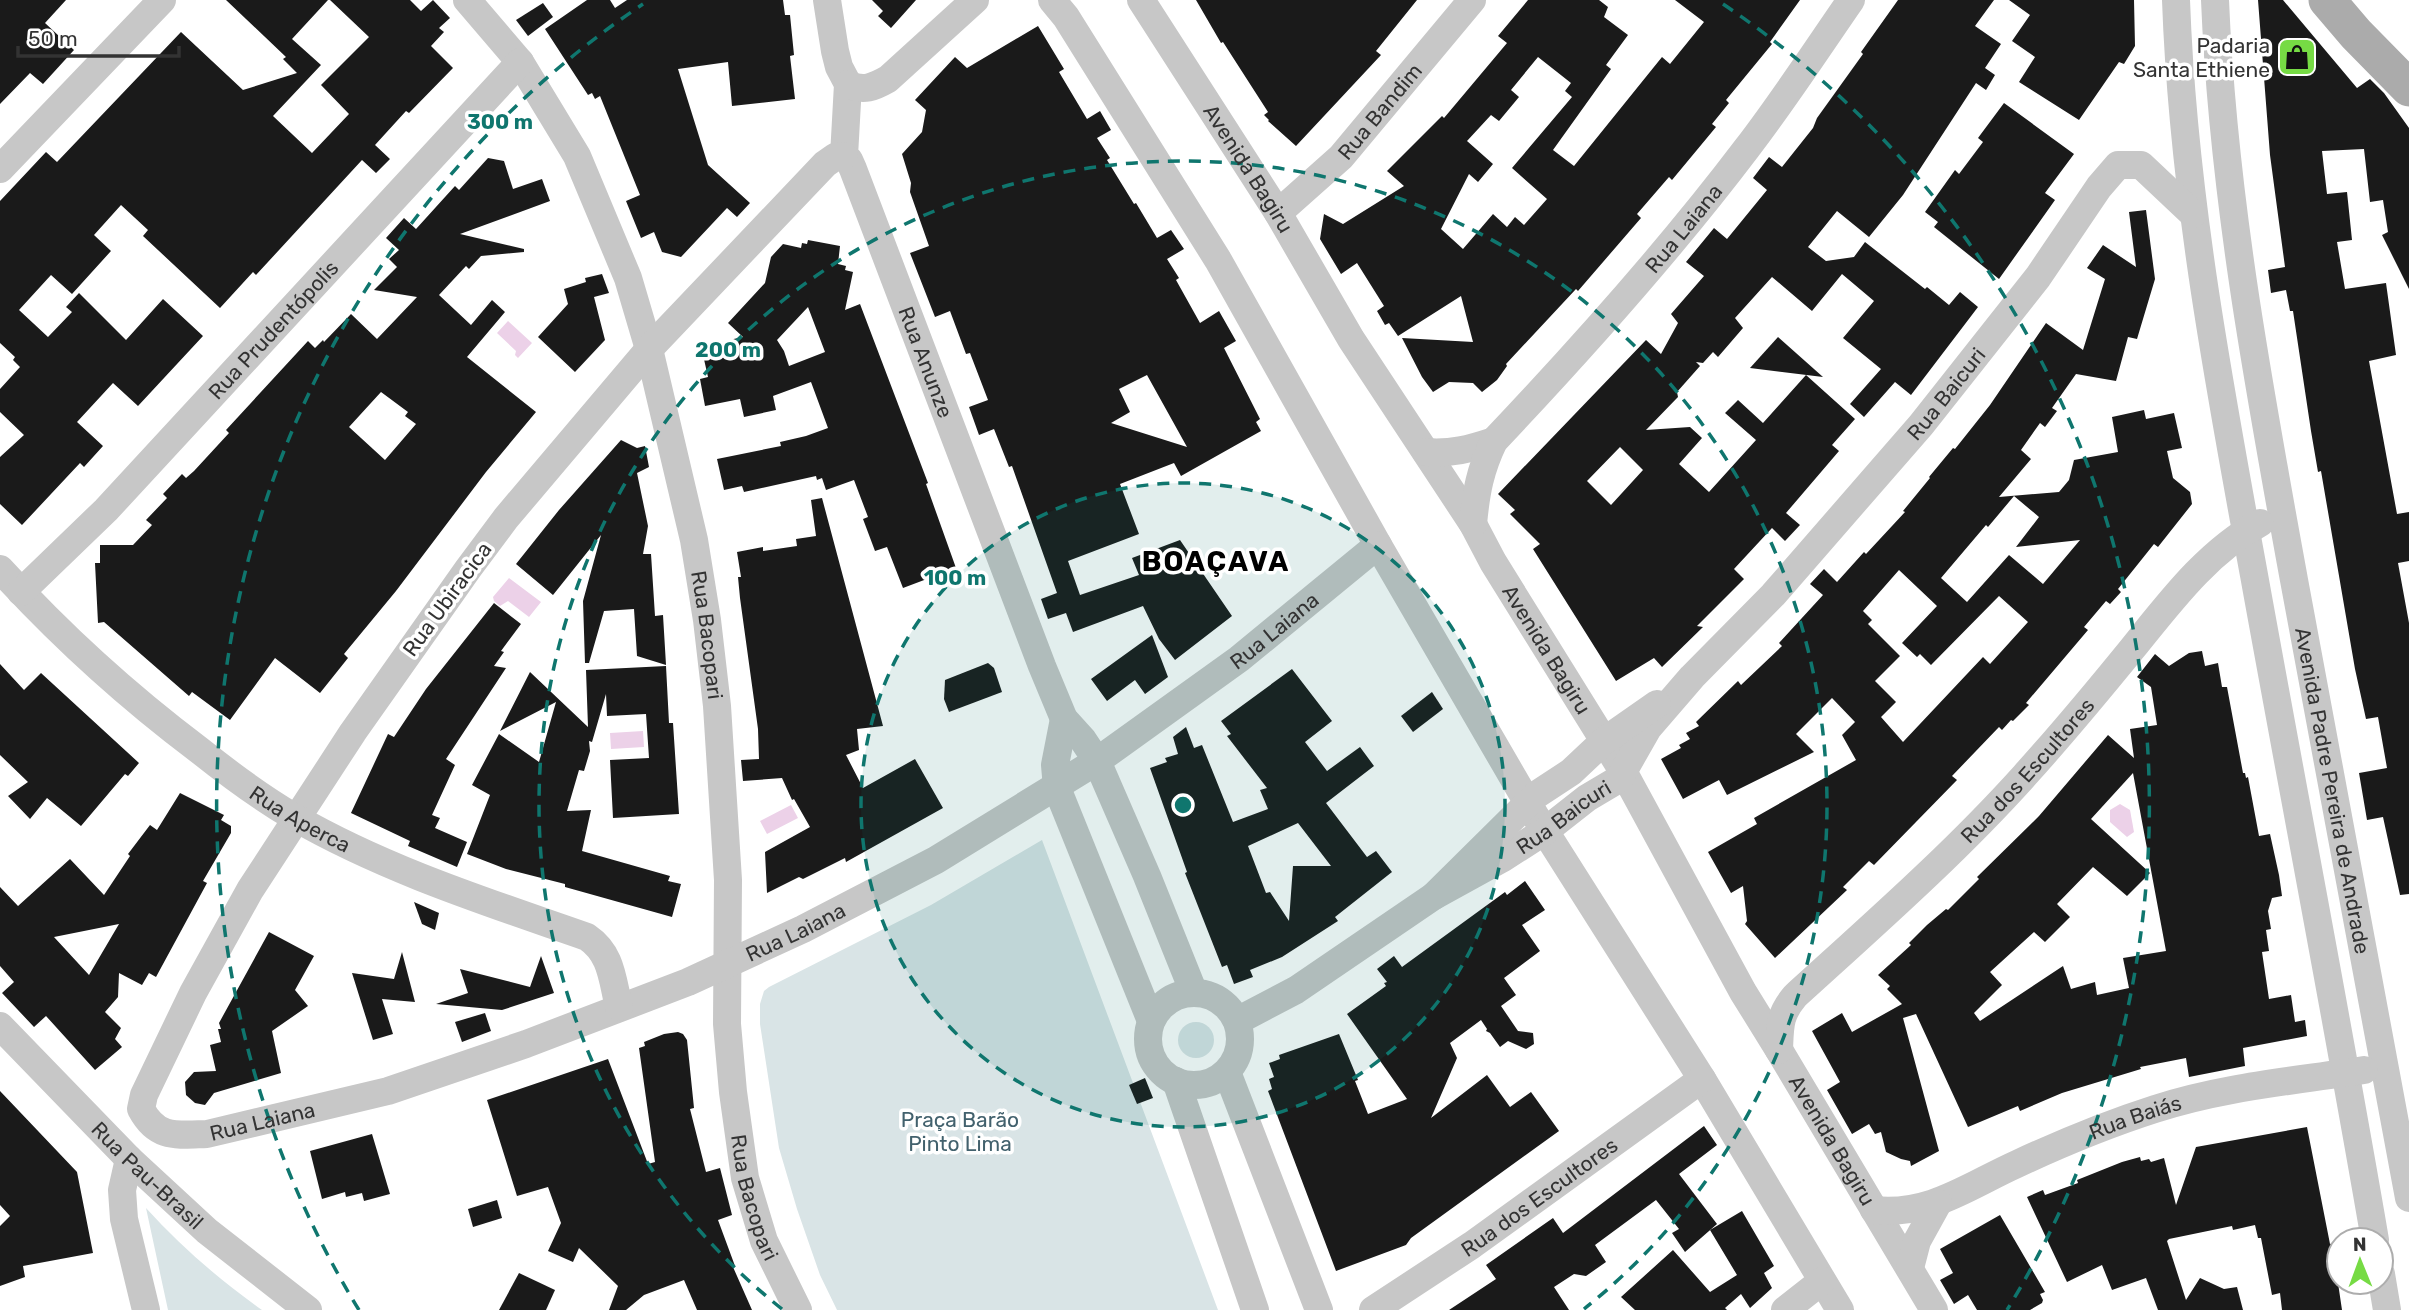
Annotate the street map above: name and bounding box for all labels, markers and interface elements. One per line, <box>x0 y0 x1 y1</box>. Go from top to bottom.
scale bar <box>18 14 178 58</box>
text: 50 m <box>28 26 78 51</box>
place label: Padaria Santa Ethiene <box>2133 33 2270 82</box>
shop icon: Padaria Santa Ethiene <box>2276 36 2318 78</box>
street label: Rua Bandim <box>1332 58 1427 164</box>
street label: Avenida Bagiru <box>1199 99 1299 237</box>
text: 300 m <box>467 109 533 134</box>
street label: Rua Laiana <box>1639 179 1727 278</box>
street label: Rua Prudentópolis <box>203 255 343 404</box>
street label: Rua Anunze <box>894 303 959 421</box>
text: 200 m <box>695 337 761 362</box>
street label: Rua Baicuri <box>1901 342 1990 445</box>
street label: Rua Ubiracica <box>397 537 497 661</box>
district label: BOAÇAVA <box>1142 545 1290 578</box>
text: 100 m <box>924 565 986 590</box>
street label: Rua Bacopari <box>687 569 729 701</box>
street label: Avenida Bagiru <box>1498 580 1597 718</box>
street label: Rua Laiana <box>1225 587 1323 674</box>
street label: Avenida Padre Pereira de Andrade <box>2290 625 2376 956</box>
street label: Rua dos Escultores <box>1955 693 2099 848</box>
street label: Rua Baicuri <box>1511 774 1615 859</box>
street label: Rua Aperca <box>245 780 355 857</box>
centre of rings <box>1171 793 1195 817</box>
street label: Rua Laiana <box>741 897 849 966</box>
street label: Avenida Bagiru <box>1784 1070 1881 1210</box>
street label: Rua Baiás <box>2085 1089 2184 1144</box>
street label: Rua Laiana <box>207 1096 317 1145</box>
park label: Praça Barão Pinto Lima <box>901 1107 1019 1156</box>
street label: Rua Pau-Brasil <box>87 1116 209 1234</box>
street label: Rua dos Escultores <box>1456 1132 1622 1261</box>
street label: Rua Bacopari <box>727 1133 784 1264</box>
north arrow <box>2325 1226 2395 1296</box>
text: N <box>2353 1233 2367 1256</box>

